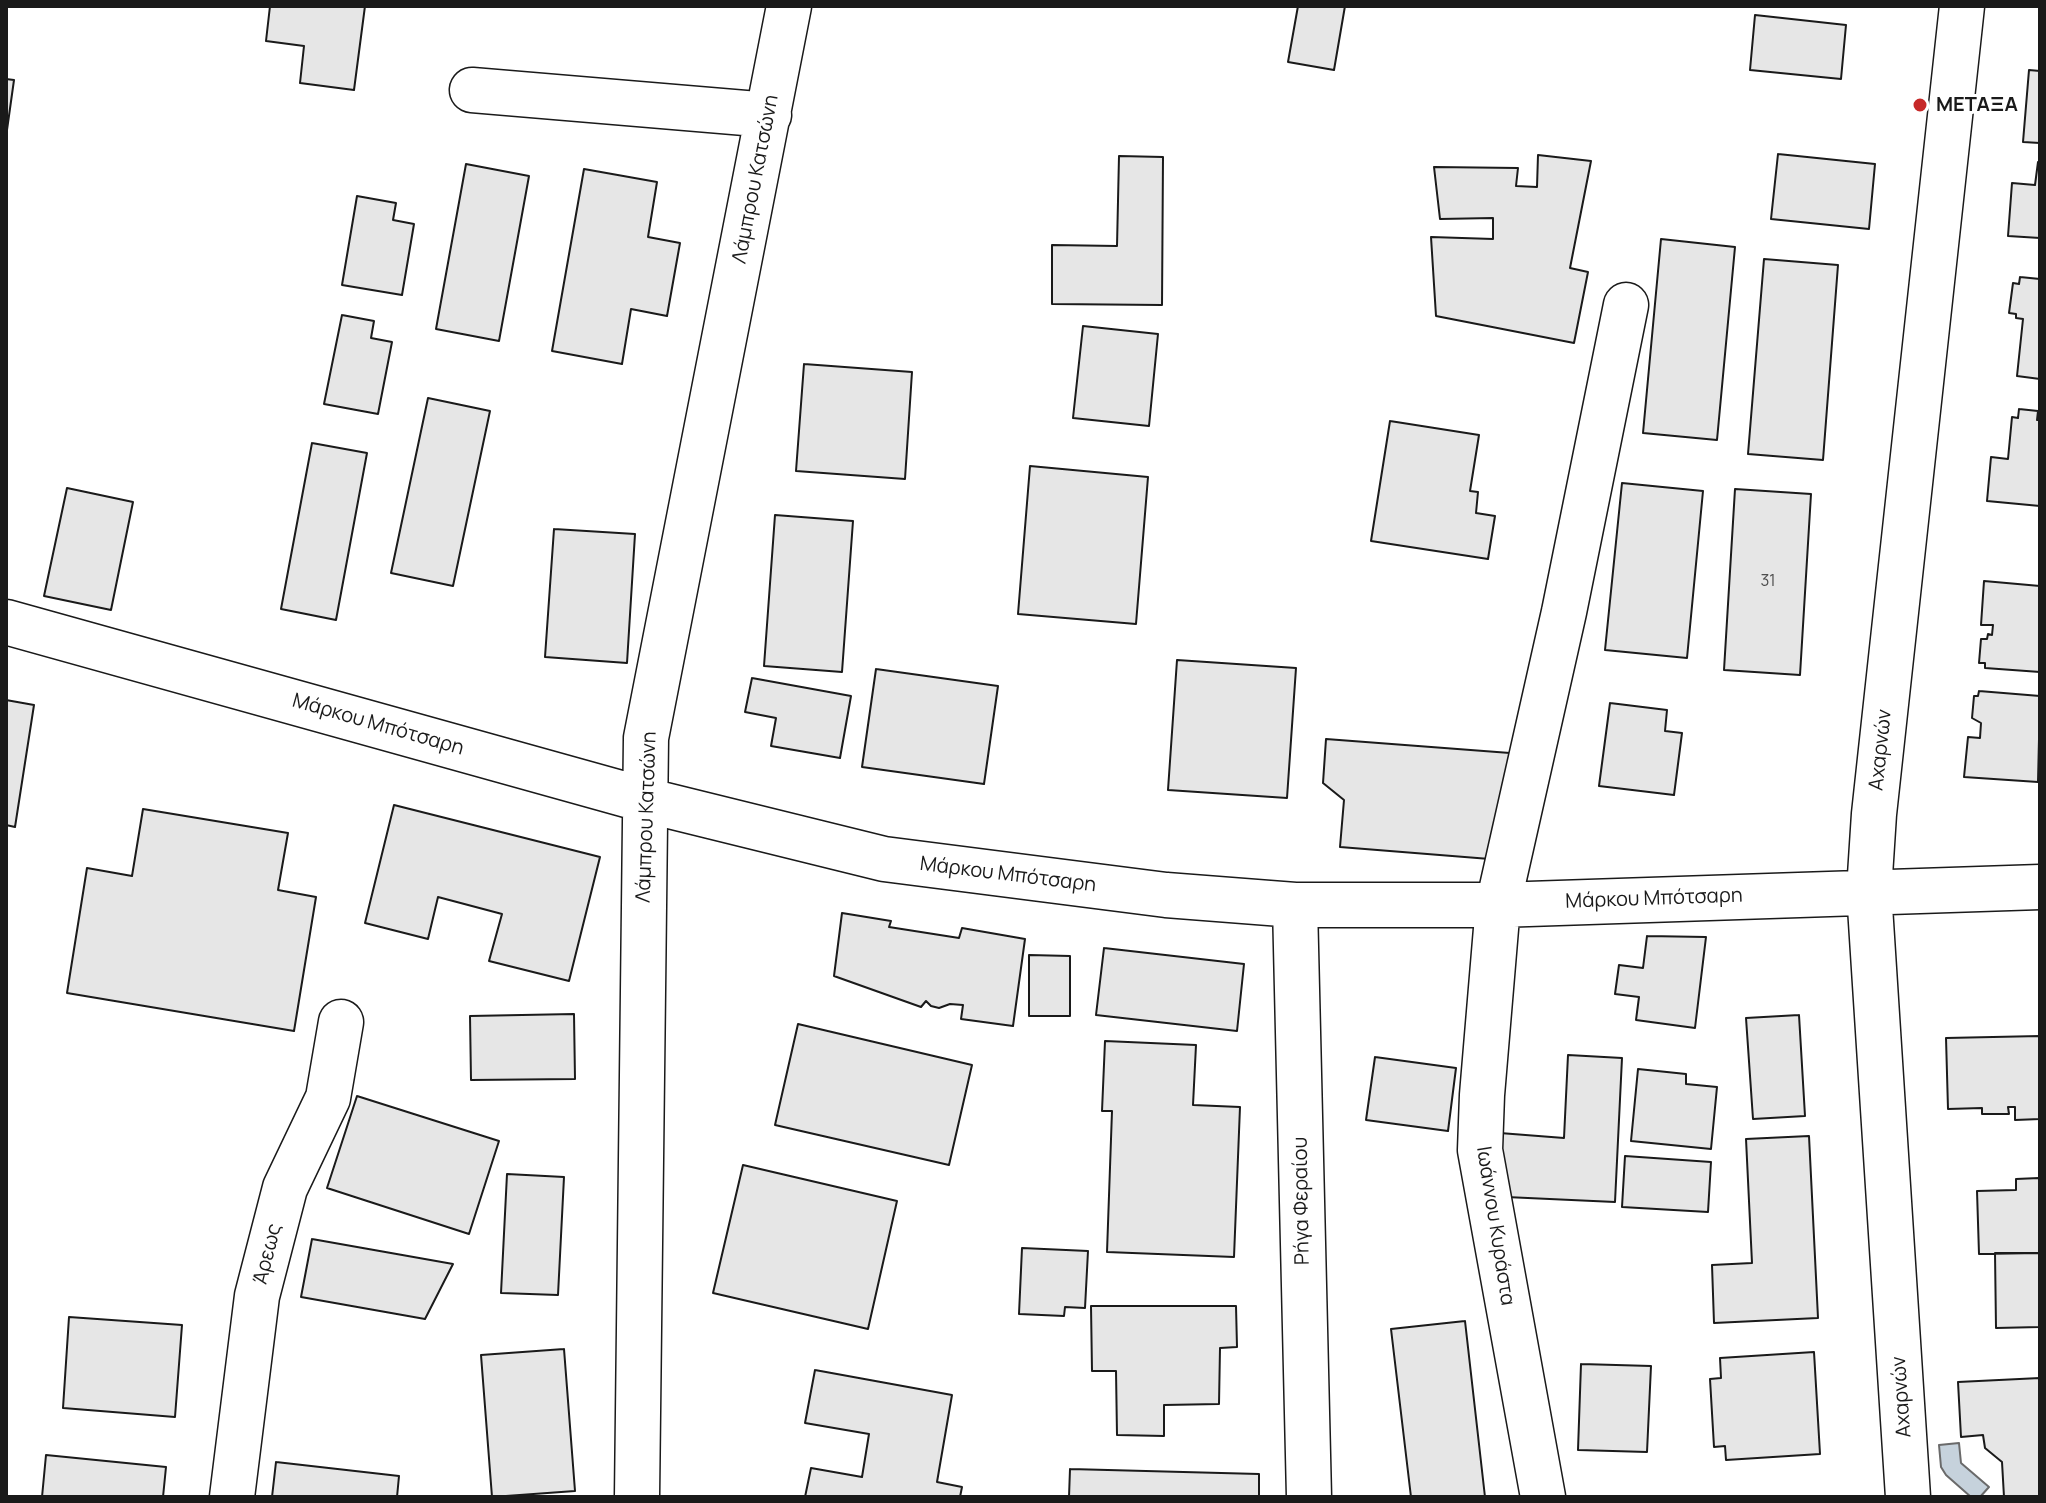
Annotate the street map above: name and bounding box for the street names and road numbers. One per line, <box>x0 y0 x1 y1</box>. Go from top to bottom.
street label: Λάμπρου Κατσώνη <box>728 93 784 265</box>
street label: Μάρκου Μπότσαρη <box>289 689 467 761</box>
street label: Αχαρνών <box>1865 708 1897 792</box>
street label: Λάμπρου Κατσώνη <box>632 731 662 903</box>
street label: Μάρκου Μπότσαρη <box>919 852 1097 898</box>
street label: Μάρκου Μπότσαρη <box>1565 884 1743 914</box>
street label: Ρήγα Φεραίου <box>1289 1137 1315 1265</box>
street label: Ιωάννου Κυράστα <box>1471 1145 1519 1307</box>
street label: Άρεως <box>249 1221 287 1287</box>
street label: Αχαρνών <box>1887 1355 1917 1439</box>

